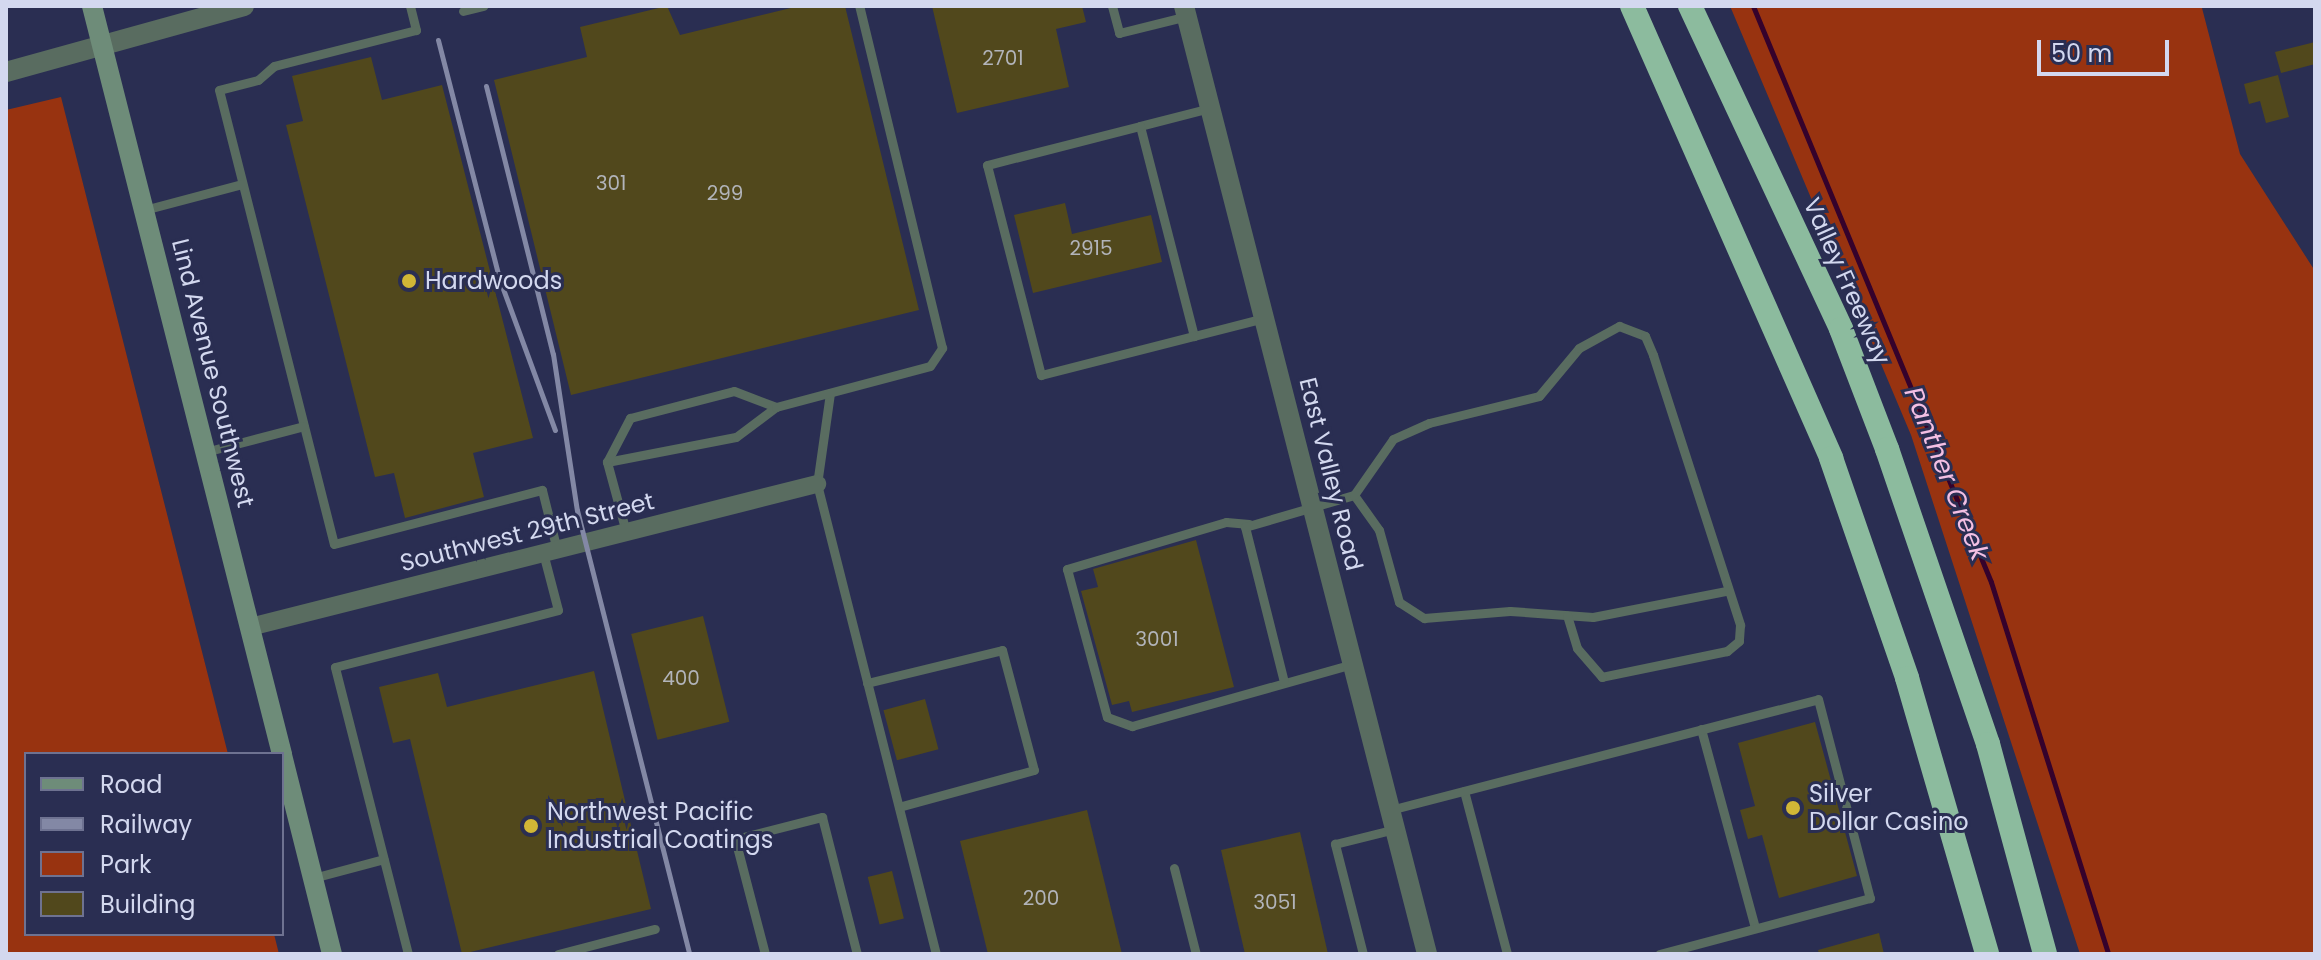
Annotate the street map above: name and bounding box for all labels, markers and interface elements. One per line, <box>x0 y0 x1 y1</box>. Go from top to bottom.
scale bar <box>2041 24 2173 74</box>
text: 50 m <box>2051 37 2112 70</box>
house number: 2701 <box>982 46 1024 70</box>
house number: 301 <box>596 171 626 195</box>
house number: 299 <box>707 181 743 205</box>
street label: Valley Freeway <box>1797 193 1897 369</box>
street label: Lind Avenue Southwest <box>166 236 260 510</box>
house number: 2915 <box>1069 236 1113 260</box>
place label: Hardwoods <box>425 267 562 295</box>
marker: Hardwoods <box>400 272 418 290</box>
street label: East Valley Road <box>1293 375 1369 573</box>
water label: Panther Creek <box>1897 383 1995 565</box>
street label: Southwest 29th Street <box>397 486 657 578</box>
house number: 3001 <box>1135 627 1179 651</box>
house number: 400 <box>662 666 700 690</box>
legend <box>24 752 284 936</box>
text: Road <box>100 768 162 801</box>
place label: Silver Dollar Casino <box>1809 780 1969 836</box>
place label: Northwest Pacific Industrial Coatings <box>547 798 773 854</box>
marker: Silver Dollar Casino <box>1784 799 1802 817</box>
text: Railway <box>100 808 192 841</box>
marker: Northwest Pacific Industrial Coatings <box>522 817 540 835</box>
text: Park <box>100 848 151 881</box>
house number: 200 <box>1023 886 1059 910</box>
text: Building <box>100 888 196 921</box>
house number: 3051 <box>1253 890 1297 914</box>

